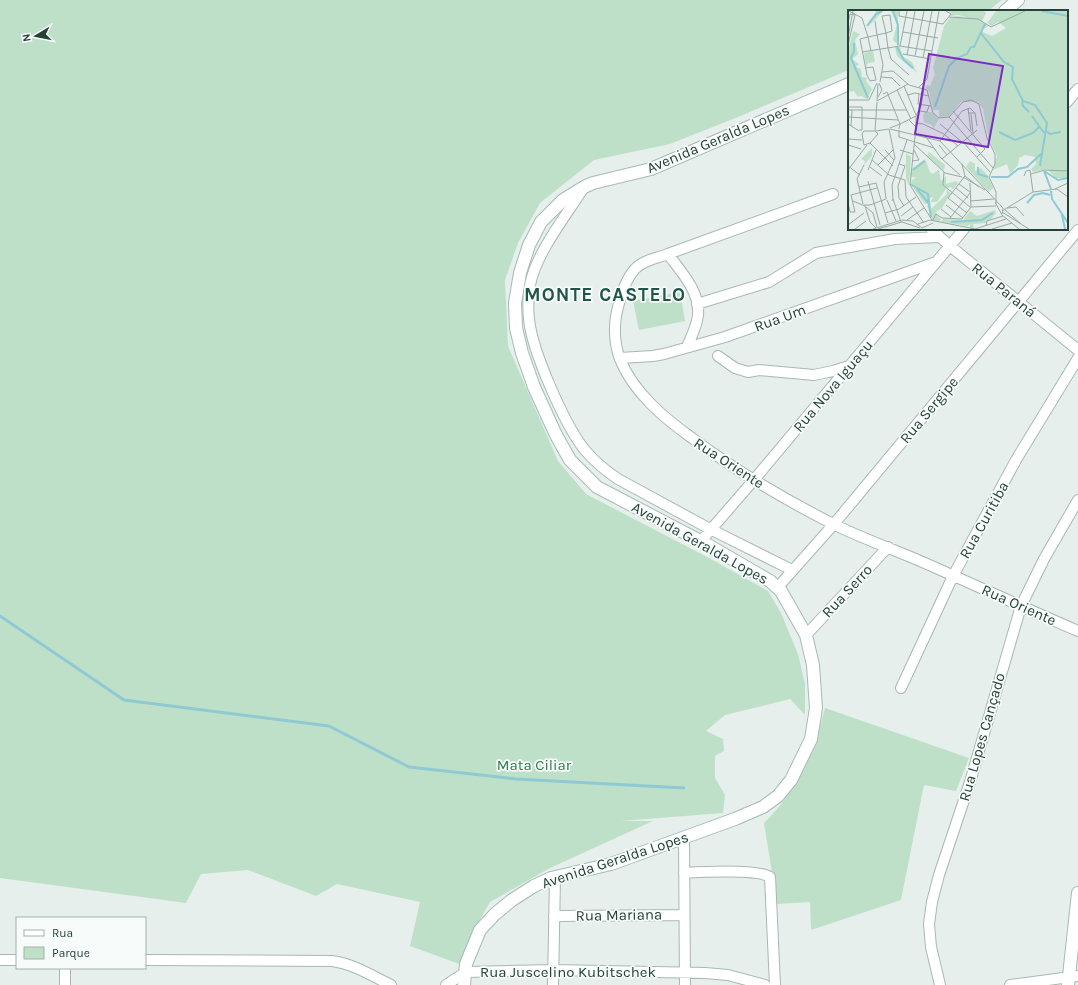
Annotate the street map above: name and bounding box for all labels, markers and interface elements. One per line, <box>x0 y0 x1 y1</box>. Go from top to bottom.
inset map <box>848 10 1068 230</box>
north arrow <box>16 16 56 56</box>
text: N <box>20 33 34 43</box>
street label: Avenida Geralda Lopes <box>644 101 792 177</box>
street label: Rua Paraná <box>968 259 1040 321</box>
district label: MONTE CASTELO <box>524 284 686 306</box>
street label: Rua Um <box>752 300 808 336</box>
street label: Rua Nova Iguaçu <box>789 336 877 436</box>
street label: Rua Sergipe <box>896 373 962 447</box>
street label: Rua Oriente <box>691 434 767 492</box>
street label: Rua Curitiba <box>955 478 1013 562</box>
street label: Avenida Geralda Lopes <box>629 498 771 588</box>
street label: Rua Serro <box>818 561 876 621</box>
street label: Rua Oriente <box>979 581 1059 629</box>
street label: Rua Lopes Cançado <box>955 671 1009 803</box>
park label: Mata Ciliar <box>497 756 572 774</box>
street label: Avenida Geralda Lopes <box>539 828 691 892</box>
street label: Rua Mariana <box>576 905 662 925</box>
legend <box>16 917 146 969</box>
text: Rua <box>52 926 73 940</box>
text: Parque <box>52 946 90 960</box>
street label: Rua Juscelino Kubitschek <box>480 963 656 981</box>

